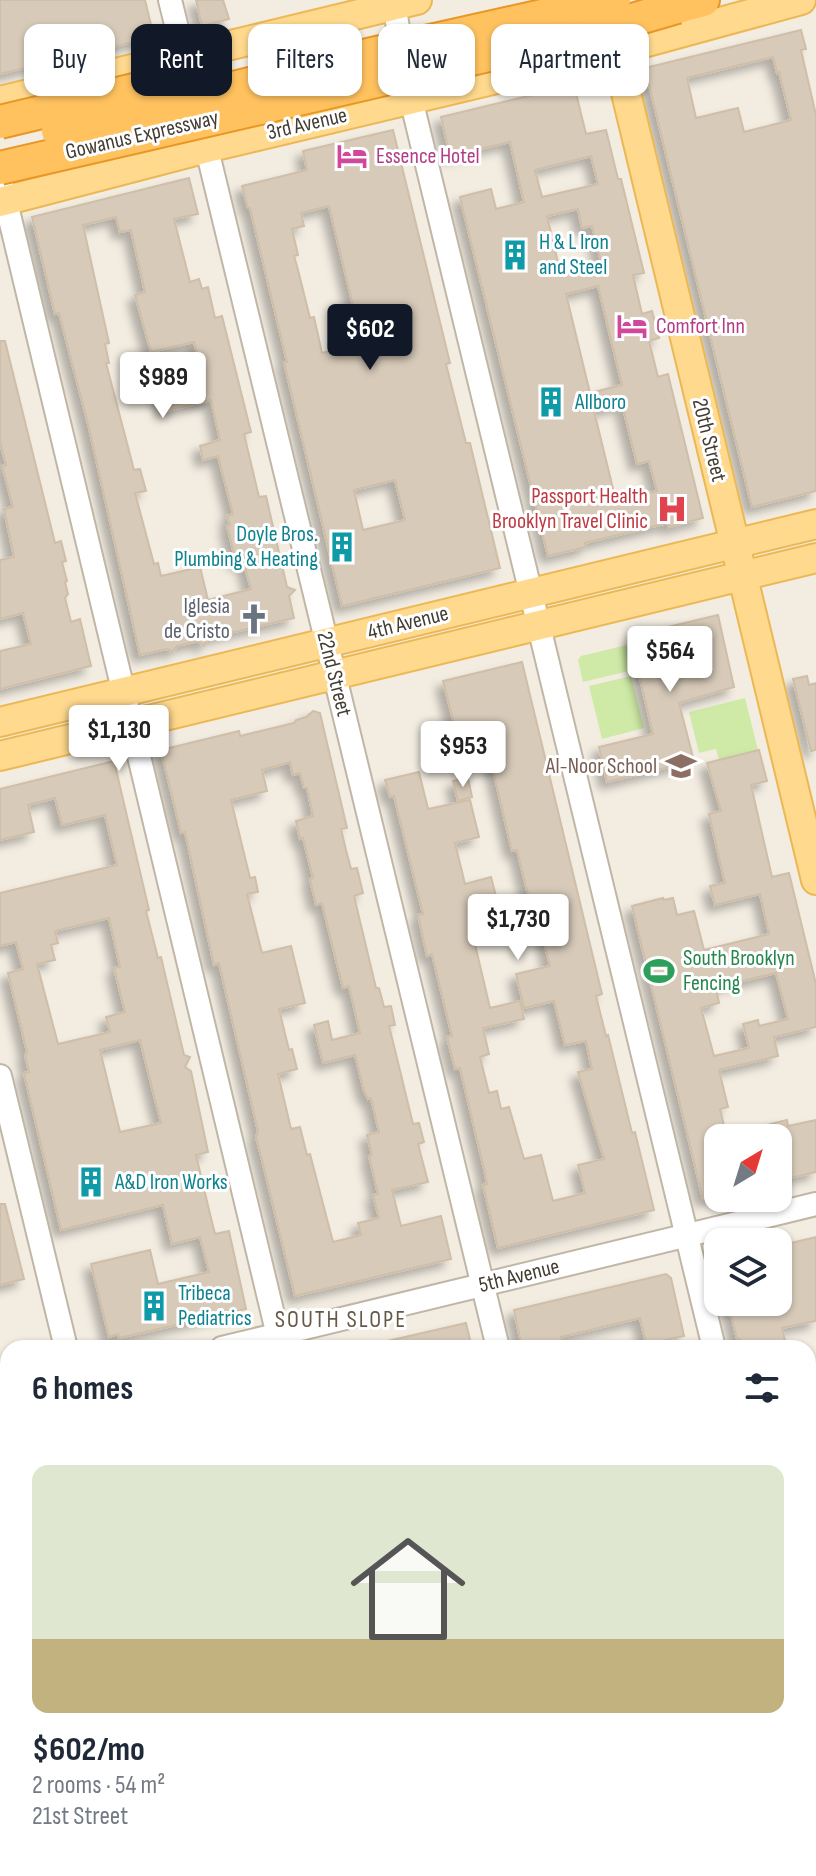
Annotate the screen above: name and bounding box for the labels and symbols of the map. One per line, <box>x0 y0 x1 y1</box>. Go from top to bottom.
street label: 3rd Avenue <box>264 102 350 146</box>
street label: Gowanus Expressway <box>63 104 222 166</box>
hotel icon: Essence Hotel <box>335 139 369 173</box>
place label: Essence Hotel <box>376 143 480 170</box>
place label: H & L Iron and Steel <box>539 229 609 281</box>
building icon: H & L Iron and Steel <box>498 238 532 272</box>
pin: $602 <box>323 304 417 372</box>
hotel icon: Comfort Inn <box>615 309 649 343</box>
place label: Comfort Inn <box>656 313 745 340</box>
pin: $989 <box>116 352 210 420</box>
building icon: Allboro <box>534 385 568 419</box>
place label: Allboro <box>574 389 626 416</box>
street label: 20th Street <box>686 396 732 485</box>
place label: Passport Health Brooklyn Travel Clinic <box>492 483 648 535</box>
hospital icon: Passport Health Brooklyn Travel Clinic <box>655 492 689 526</box>
place label: Doyle Bros. Plumbing & Heating <box>174 521 318 573</box>
building icon: Doyle Bros. Plumbing & Heating <box>325 530 359 564</box>
place label: Iglesia de Cristo <box>164 593 230 645</box>
street label: 4th Avenue <box>365 600 451 646</box>
church icon: Iglesia de Cristo <box>237 602 271 636</box>
pin: $564 <box>623 626 717 694</box>
street label: 22nd Street <box>310 629 358 720</box>
pin: $1,130 <box>54 705 184 773</box>
pin: $953 <box>416 721 510 789</box>
school or university icon: Al-Noor School <box>664 749 698 783</box>
place label: Al-Noor School <box>545 753 657 780</box>
pin: $1,730 <box>453 894 583 962</box>
place label: South Brooklyn Fencing <box>683 945 795 997</box>
sports icon: South Brooklyn Fencing <box>642 954 676 988</box>
north arrow <box>704 1124 792 1212</box>
building icon: A&D Iron Works <box>74 1165 108 1199</box>
place label: A&D Iron Works <box>114 1169 228 1196</box>
street label: 5th Avenue <box>476 1253 562 1299</box>
place label: Tribeca Pediatrics <box>178 1280 252 1332</box>
building icon: Tribeca Pediatrics <box>137 1289 171 1323</box>
district label: SOUTH SLOPE <box>275 1305 407 1334</box>

